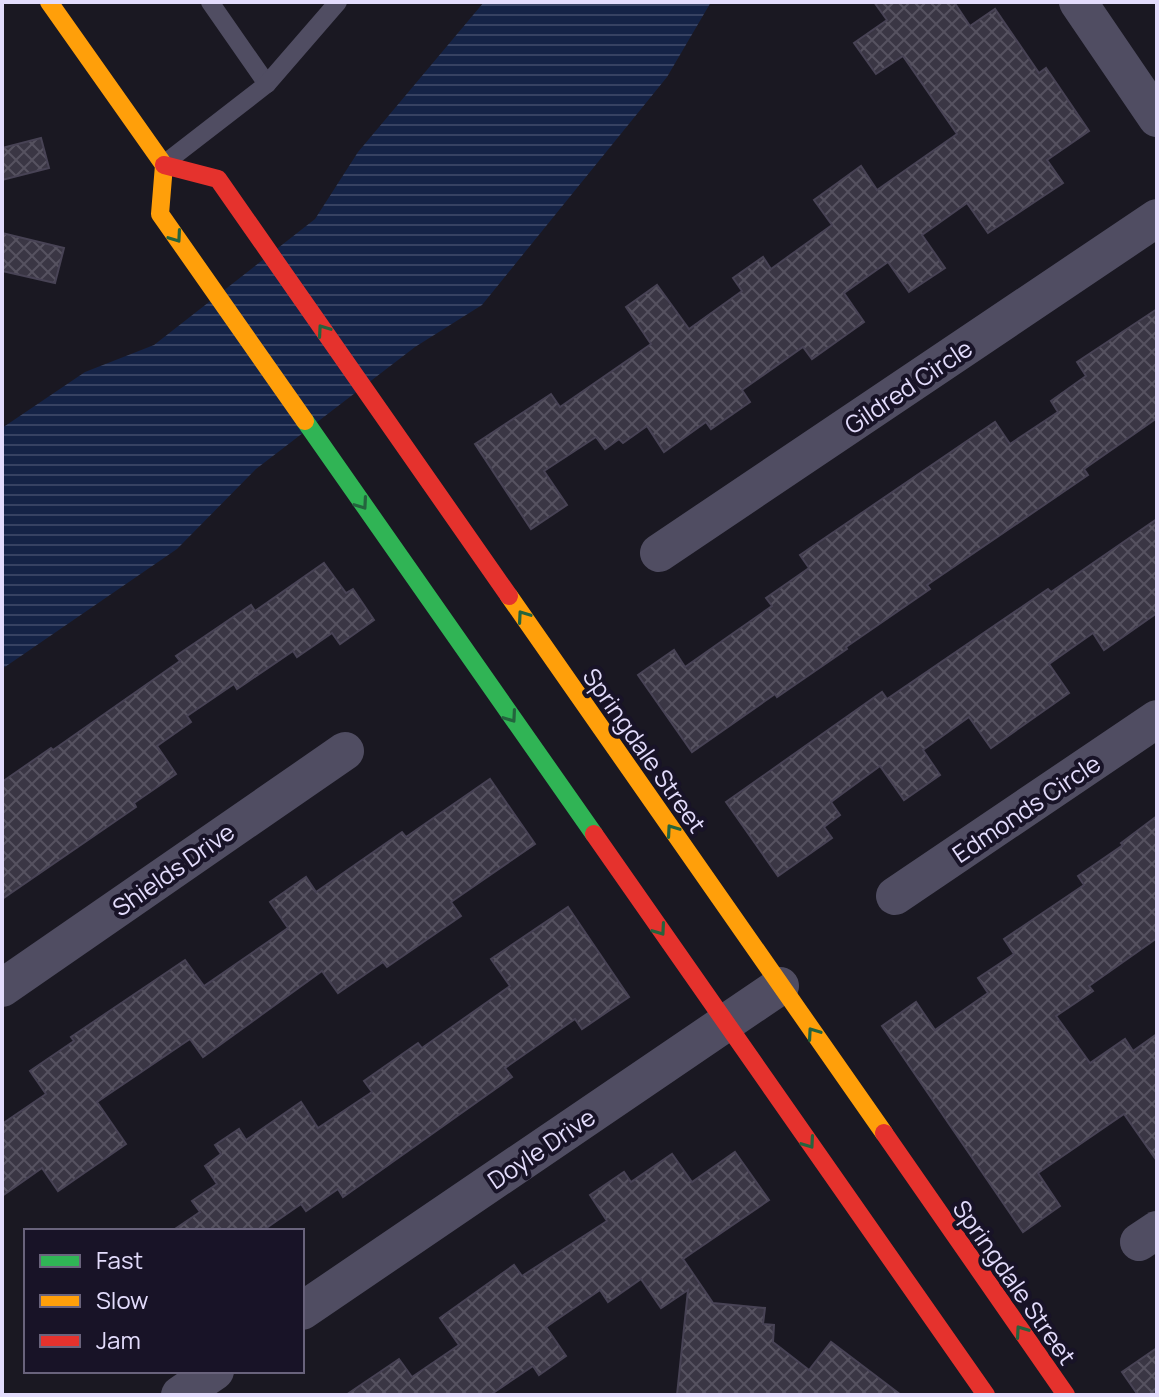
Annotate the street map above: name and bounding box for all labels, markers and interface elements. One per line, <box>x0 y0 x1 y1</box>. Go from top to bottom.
one-way arrow <box>166 229 181 243</box>
one-way arrow <box>318 325 333 339</box>
street label: Gildred Circle <box>838 331 978 441</box>
one-way arrow <box>352 495 367 509</box>
one-way arrow <box>518 611 533 625</box>
street label: Springdale Street <box>576 661 714 839</box>
one-way arrow <box>501 708 516 723</box>
street label: Edmonds Circle <box>946 746 1106 870</box>
street label: Shields Drive <box>105 815 241 923</box>
one-way arrow <box>667 824 682 838</box>
one-way arrow <box>650 922 665 936</box>
one-way arrow <box>808 1028 823 1042</box>
street label: Doyle Drive <box>481 1100 601 1196</box>
one-way arrow <box>799 1135 814 1149</box>
street label: Springdale Street <box>946 1193 1084 1371</box>
legend <box>24 1229 304 1373</box>
text: Fast <box>96 1243 143 1276</box>
text: Slow <box>96 1283 149 1316</box>
text: Jam <box>96 1323 141 1356</box>
one-way arrow <box>1016 1326 1031 1340</box>

